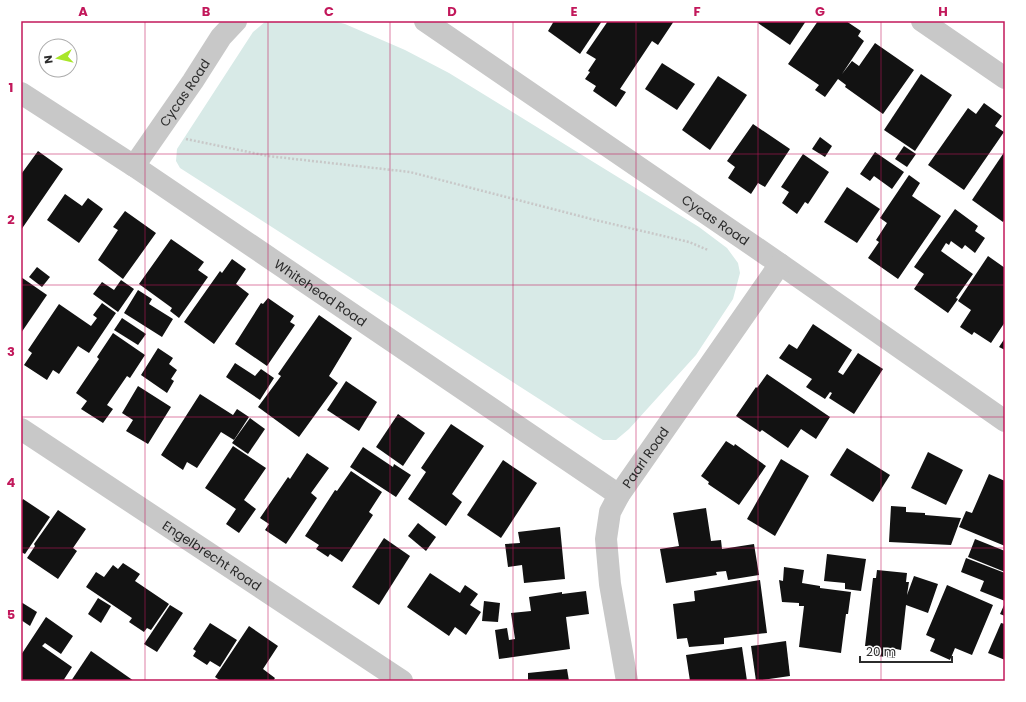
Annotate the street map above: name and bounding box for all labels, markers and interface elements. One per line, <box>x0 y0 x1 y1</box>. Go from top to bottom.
text: A <box>78 2 88 21</box>
text: B <box>202 2 211 21</box>
text: C <box>324 2 334 21</box>
text: D <box>447 2 457 21</box>
text: E <box>570 2 578 21</box>
text: F <box>693 2 701 21</box>
text: G <box>815 2 825 21</box>
text: H <box>938 2 948 21</box>
north arrow <box>38 38 78 78</box>
text: N <box>40 54 57 65</box>
street label: Cycas Road <box>155 55 215 131</box>
text: 1 <box>9 78 13 97</box>
street label: Cycas Road <box>678 190 753 250</box>
text: 2 <box>7 210 15 229</box>
street label: Whitehead Road <box>270 255 370 331</box>
text: 3 <box>7 342 15 361</box>
street label: Paarl Road <box>618 423 674 492</box>
text: 4 <box>7 473 16 492</box>
street label: Engelbrecht Road <box>158 516 265 595</box>
text: 5 <box>7 605 15 624</box>
scale bar <box>860 638 952 664</box>
text: 20 m <box>866 643 896 660</box>

